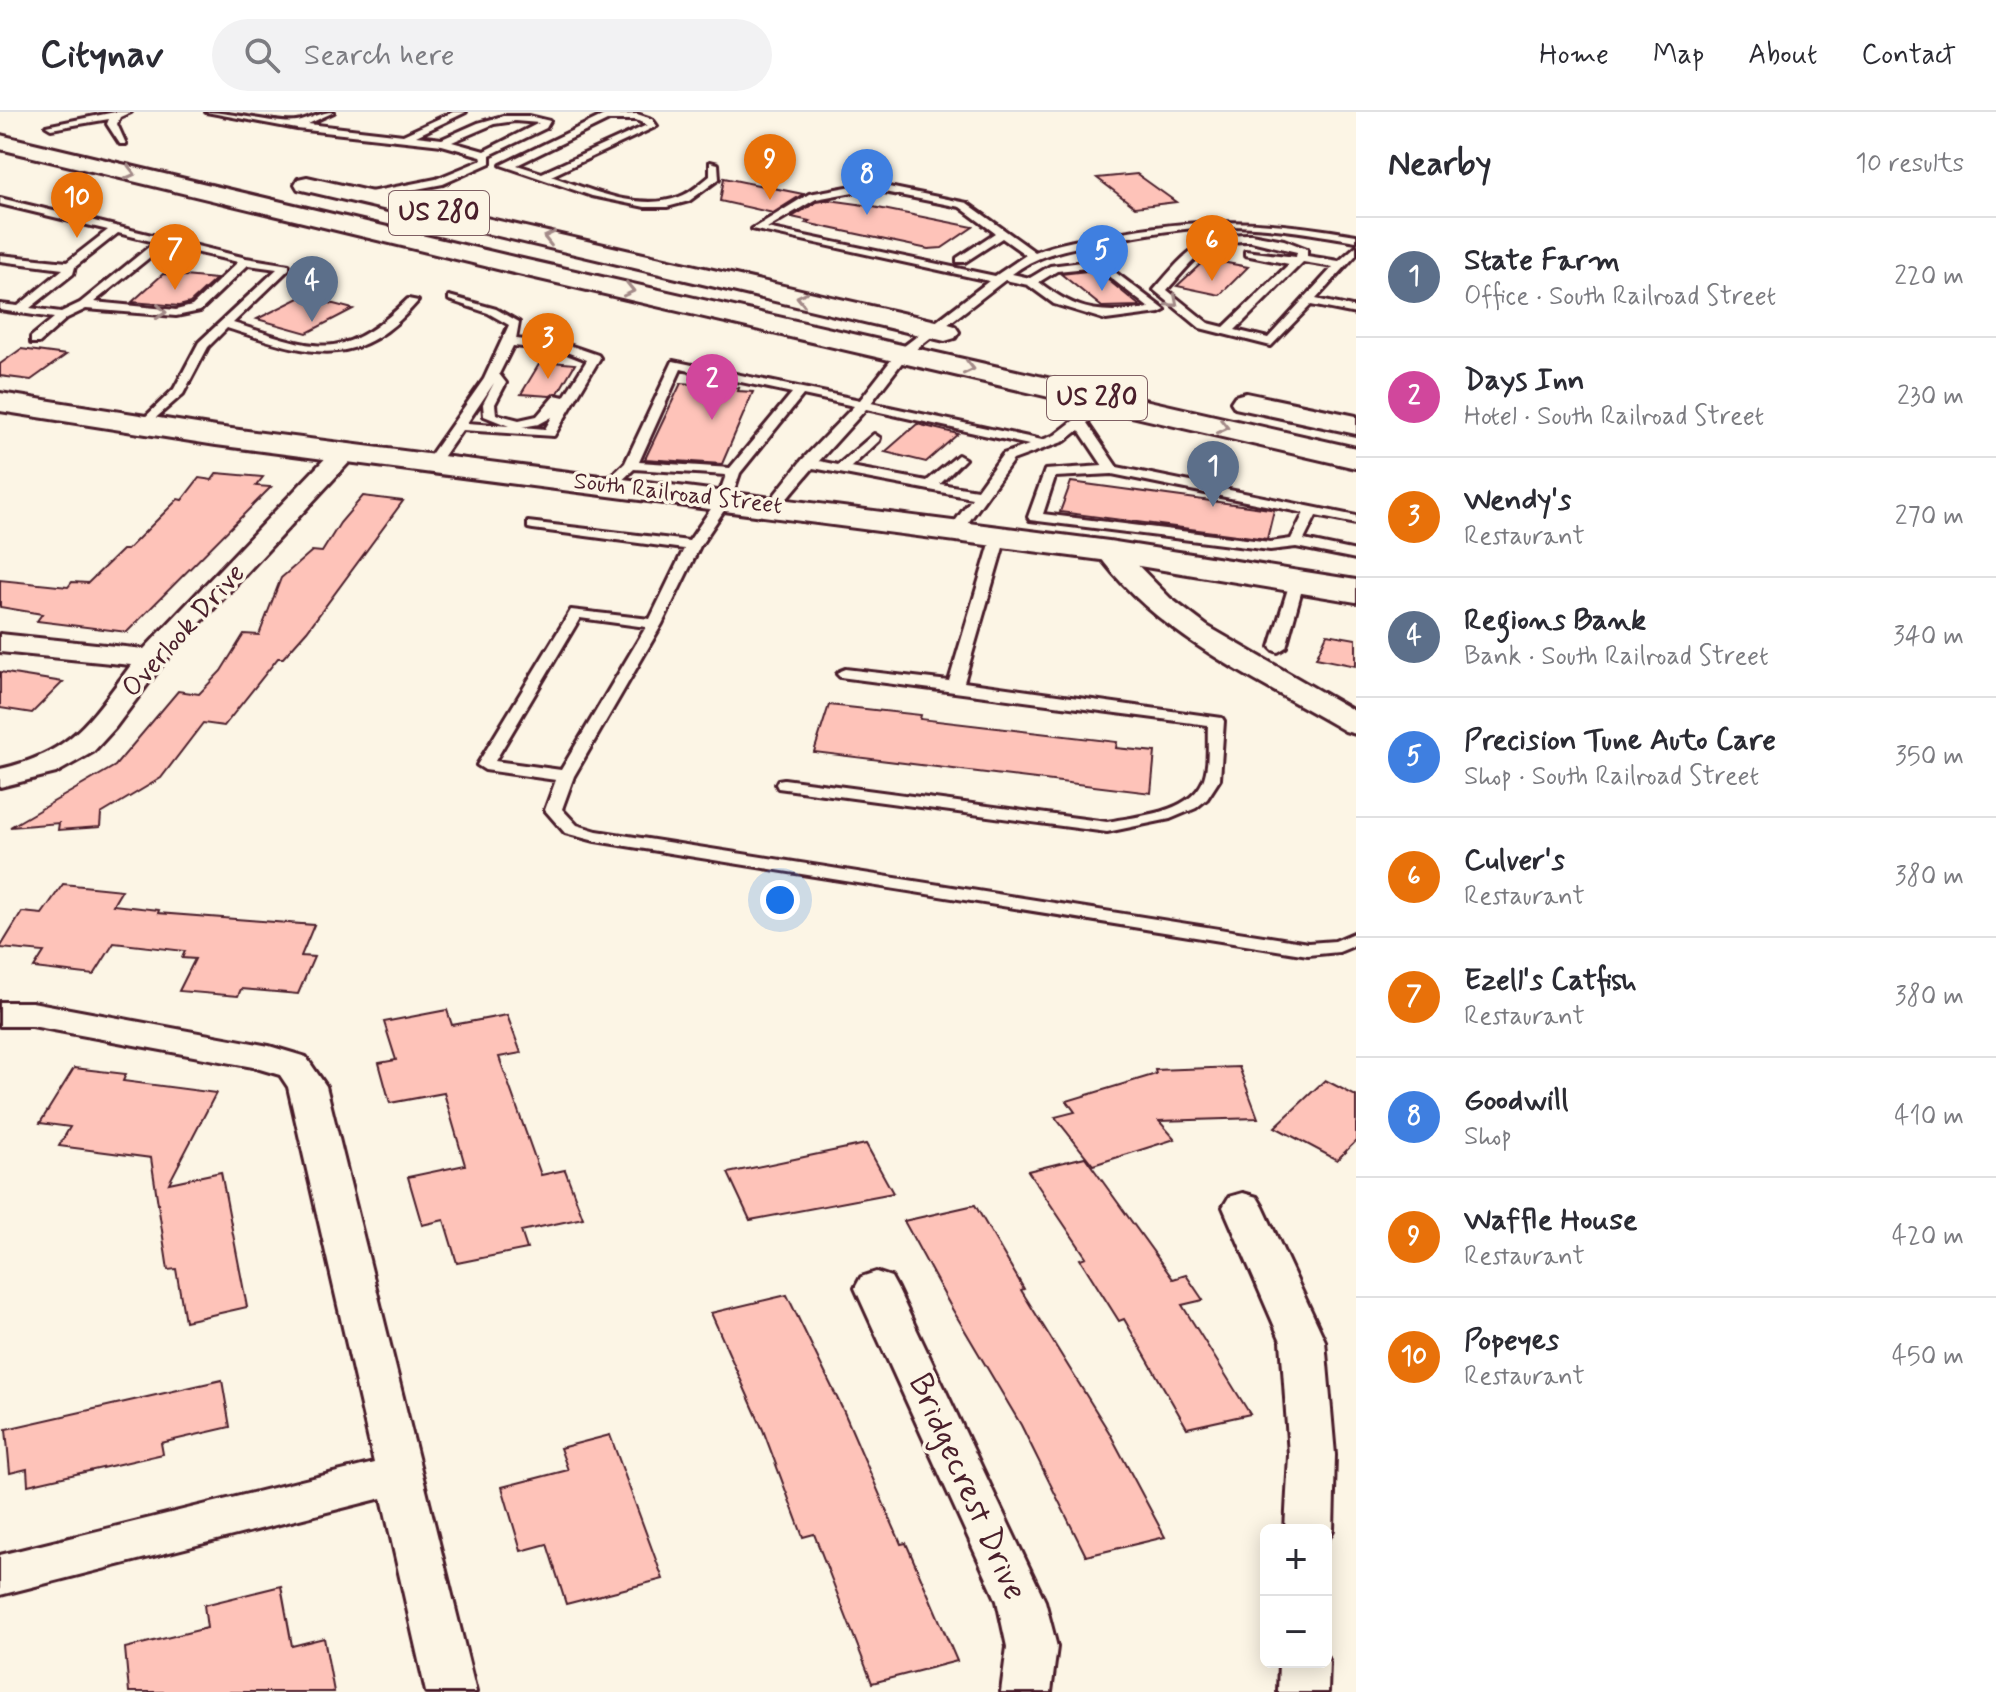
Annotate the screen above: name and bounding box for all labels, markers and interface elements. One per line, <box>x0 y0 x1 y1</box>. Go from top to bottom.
search box <box>212 19 772 91</box>
text: Citynav <box>40 31 164 80</box>
icon: search <box>240 33 284 77</box>
text: Search here <box>304 36 455 75</box>
text: Home <box>1539 37 1609 74</box>
text: Map <box>1653 37 1704 74</box>
text: About <box>1748 37 1817 74</box>
text: Contact <box>1861 37 1956 74</box>
pin: 9 <box>744 134 796 200</box>
text: Nearby <box>1388 142 1492 187</box>
text: 10 results <box>1855 147 1964 181</box>
pin: 8 <box>841 149 893 215</box>
one-way arrow <box>123 164 137 181</box>
pin: 10 <box>51 172 103 238</box>
road number: US 280 <box>389 191 489 235</box>
pin: 6 <box>1186 215 1238 281</box>
pin: 7 <box>149 224 201 290</box>
pin: 5 <box>1076 225 1128 291</box>
one-way arrow <box>543 230 556 247</box>
text: State Farm <box>1464 241 1620 280</box>
pin: 4 <box>286 256 338 322</box>
text: 1 <box>1408 260 1420 294</box>
text: 220 m <box>1894 260 1964 294</box>
text: Office · South Railroad Street <box>1464 280 1776 314</box>
one-way arrow <box>621 281 635 298</box>
one-way arrow <box>796 290 809 307</box>
one-way arrow <box>1163 292 1178 307</box>
one-way arrow <box>155 303 168 320</box>
pin: 3 <box>522 313 574 379</box>
pin: 2 <box>686 354 738 420</box>
one-way arrow <box>962 359 976 376</box>
text: Days Inn <box>1464 361 1585 400</box>
road number: US 280 <box>1047 376 1147 420</box>
text: 2 <box>1408 380 1420 414</box>
text: 230 m <box>1897 380 1964 414</box>
text: Hotel · South Railroad Street <box>1464 400 1764 434</box>
one-way arrow <box>1215 418 1229 435</box>
pin: 1 <box>1187 441 1239 507</box>
street label: South Railroad Street <box>572 466 784 522</box>
text: Wendy's <box>1464 481 1571 520</box>
text: 3 <box>1408 500 1420 534</box>
text: 270 m <box>1895 500 1964 534</box>
text: Restaurant <box>1464 520 1585 554</box>
street label: Overlook Drive <box>114 556 254 706</box>
text: Regions Bank <box>1464 601 1646 640</box>
text: 4 <box>1406 620 1422 654</box>
text: 340 m <box>1893 620 1964 654</box>
text: Bank · South Railroad Street <box>1464 640 1769 674</box>
text: Precision Tune Auto Care <box>1464 721 1776 760</box>
text: 5 <box>1406 740 1422 774</box>
text: 350 m <box>1895 740 1964 774</box>
text: Shop · South Railroad Street <box>1464 760 1759 794</box>
text: Culver's <box>1464 841 1565 880</box>
text: 6 <box>1407 860 1421 894</box>
text: 380 m <box>1895 860 1964 894</box>
your location <box>760 880 800 920</box>
text: Restaurant <box>1464 880 1585 914</box>
text: Ezell's Catfish <box>1464 961 1637 1000</box>
text: 7 <box>1406 980 1422 1014</box>
text: 380 m <box>1895 980 1964 1014</box>
text: Restaurant <box>1464 1000 1585 1034</box>
text: Goodwill <box>1464 1081 1569 1120</box>
text: 8 <box>1407 1100 1421 1134</box>
text: 410 m <box>1894 1100 1964 1134</box>
text: Shop <box>1464 1120 1512 1154</box>
text: Waffle House <box>1464 1201 1638 1240</box>
text: 9 <box>1408 1220 1420 1254</box>
text: 420 m <box>1892 1220 1964 1254</box>
text: Restaurant <box>1464 1240 1585 1274</box>
text: Popeyes <box>1464 1321 1559 1360</box>
text: 10 <box>1401 1340 1427 1374</box>
text: 450 m <box>1892 1340 1964 1374</box>
text: Restaurant <box>1464 1360 1585 1394</box>
street label: Bridgecrest Drive <box>897 1366 1037 1608</box>
map controls <box>1260 1524 1332 1668</box>
button: + <box>1260 1524 1332 1596</box>
button: − <box>1260 1596 1332 1668</box>

